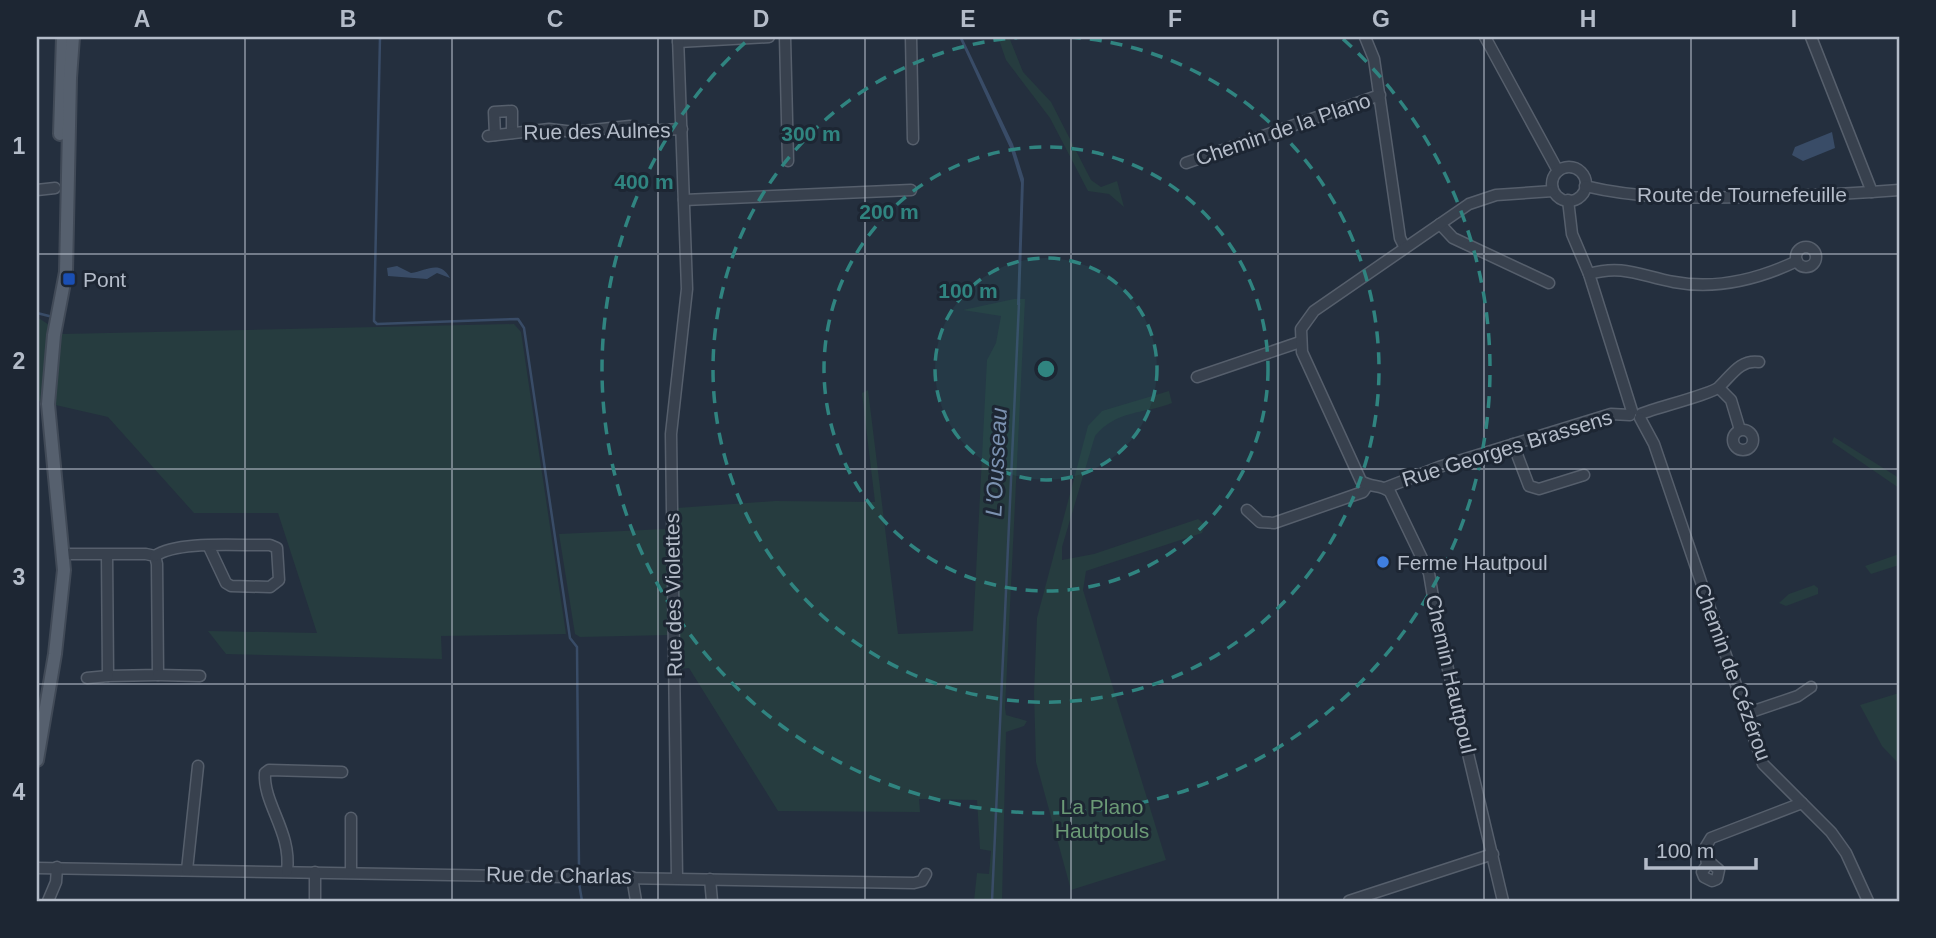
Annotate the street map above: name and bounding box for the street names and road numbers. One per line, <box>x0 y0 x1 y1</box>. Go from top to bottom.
street label: Chemin de la Plano <box>1193 88 1373 170</box>
street label: Rue des Aulnes <box>523 118 671 144</box>
street label: Route de Tournefeuille <box>1637 183 1847 206</box>
street label: Rue Georges Brassens <box>1399 405 1615 491</box>
street label: Rue des Violettes <box>660 513 686 677</box>
street label: Chemin de Cézérou <box>1690 580 1776 764</box>
street label: Chemin Hautpoul <box>1422 592 1480 756</box>
street label: Rue de Charlas <box>486 862 632 888</box>

